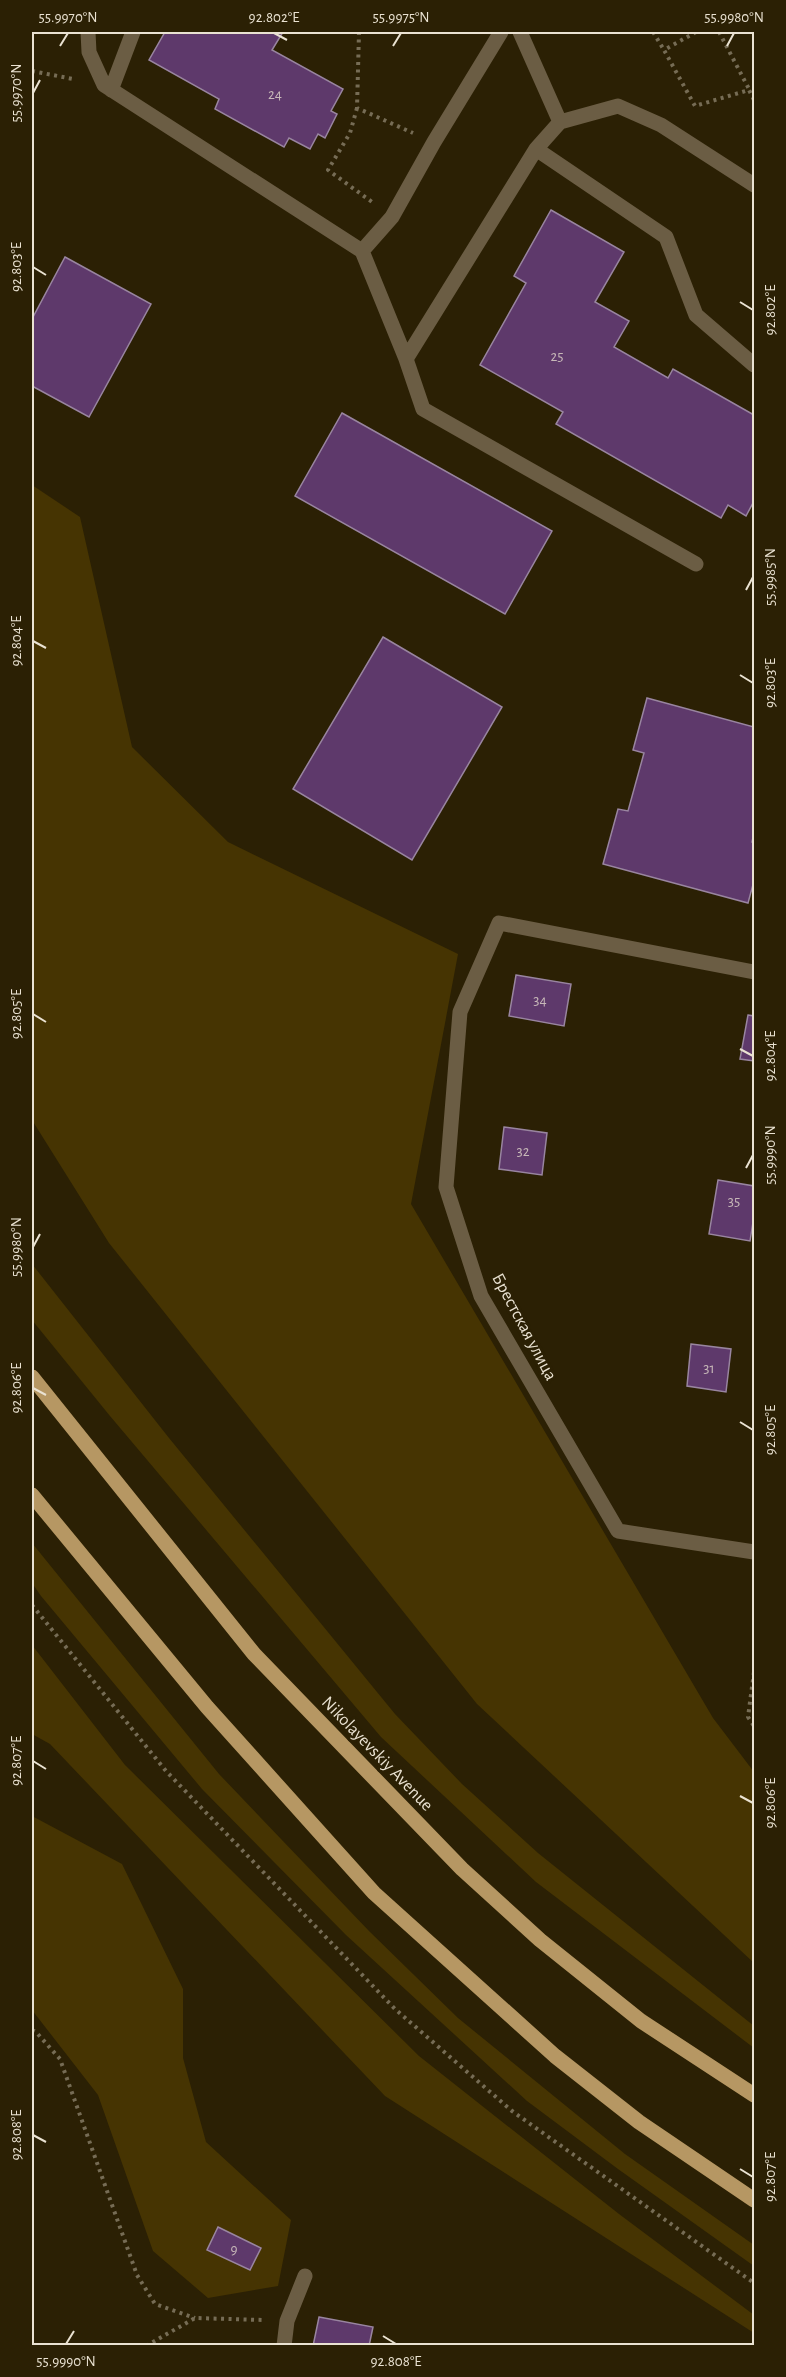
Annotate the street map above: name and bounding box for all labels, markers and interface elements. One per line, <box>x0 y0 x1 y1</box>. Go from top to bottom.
text: 55.9970°N <box>39 10 97 25</box>
text: 92.802°E <box>249 10 299 25</box>
text: 55.9975°N <box>372 10 430 25</box>
text: 55.9980°N <box>704 10 764 25</box>
text: 55.9970°N <box>9 64 24 122</box>
house number: 24 <box>268 87 282 102</box>
text: 92.803°E <box>9 242 24 292</box>
text: 92.802°E <box>763 285 778 335</box>
house number: 25 <box>550 349 564 364</box>
text: 55.9985°N <box>763 548 778 606</box>
text: 92.804°E <box>9 615 24 667</box>
text: 92.803°E <box>763 658 778 708</box>
text: 92.805°E <box>9 989 24 1039</box>
house number: 34 <box>533 993 547 1008</box>
text: 92.804°E <box>763 1030 778 1082</box>
text: 55.9990°N <box>763 1125 778 1185</box>
house number: 32 <box>516 1144 530 1159</box>
house number: 35 <box>728 1194 740 1209</box>
text: 55.9980°N <box>9 1217 24 1277</box>
street label: Брестская улица <box>488 1270 560 1384</box>
house number: 31 <box>703 1361 715 1376</box>
text: 92.806°E <box>9 1362 24 1414</box>
text: 92.805°E <box>763 1405 778 1455</box>
street label: Nikolayevskiy Avenue <box>318 1693 436 1815</box>
text: 92.807°E <box>9 1736 24 1786</box>
text: 92.806°E <box>763 1777 778 1829</box>
text: 92.808°E <box>9 2109 24 2161</box>
text: 92.807°E <box>763 2152 778 2202</box>
house number: 9 <box>230 2242 238 2257</box>
text: 55.9990°N <box>36 2354 96 2369</box>
text: 92.808°E <box>370 2354 422 2369</box>

